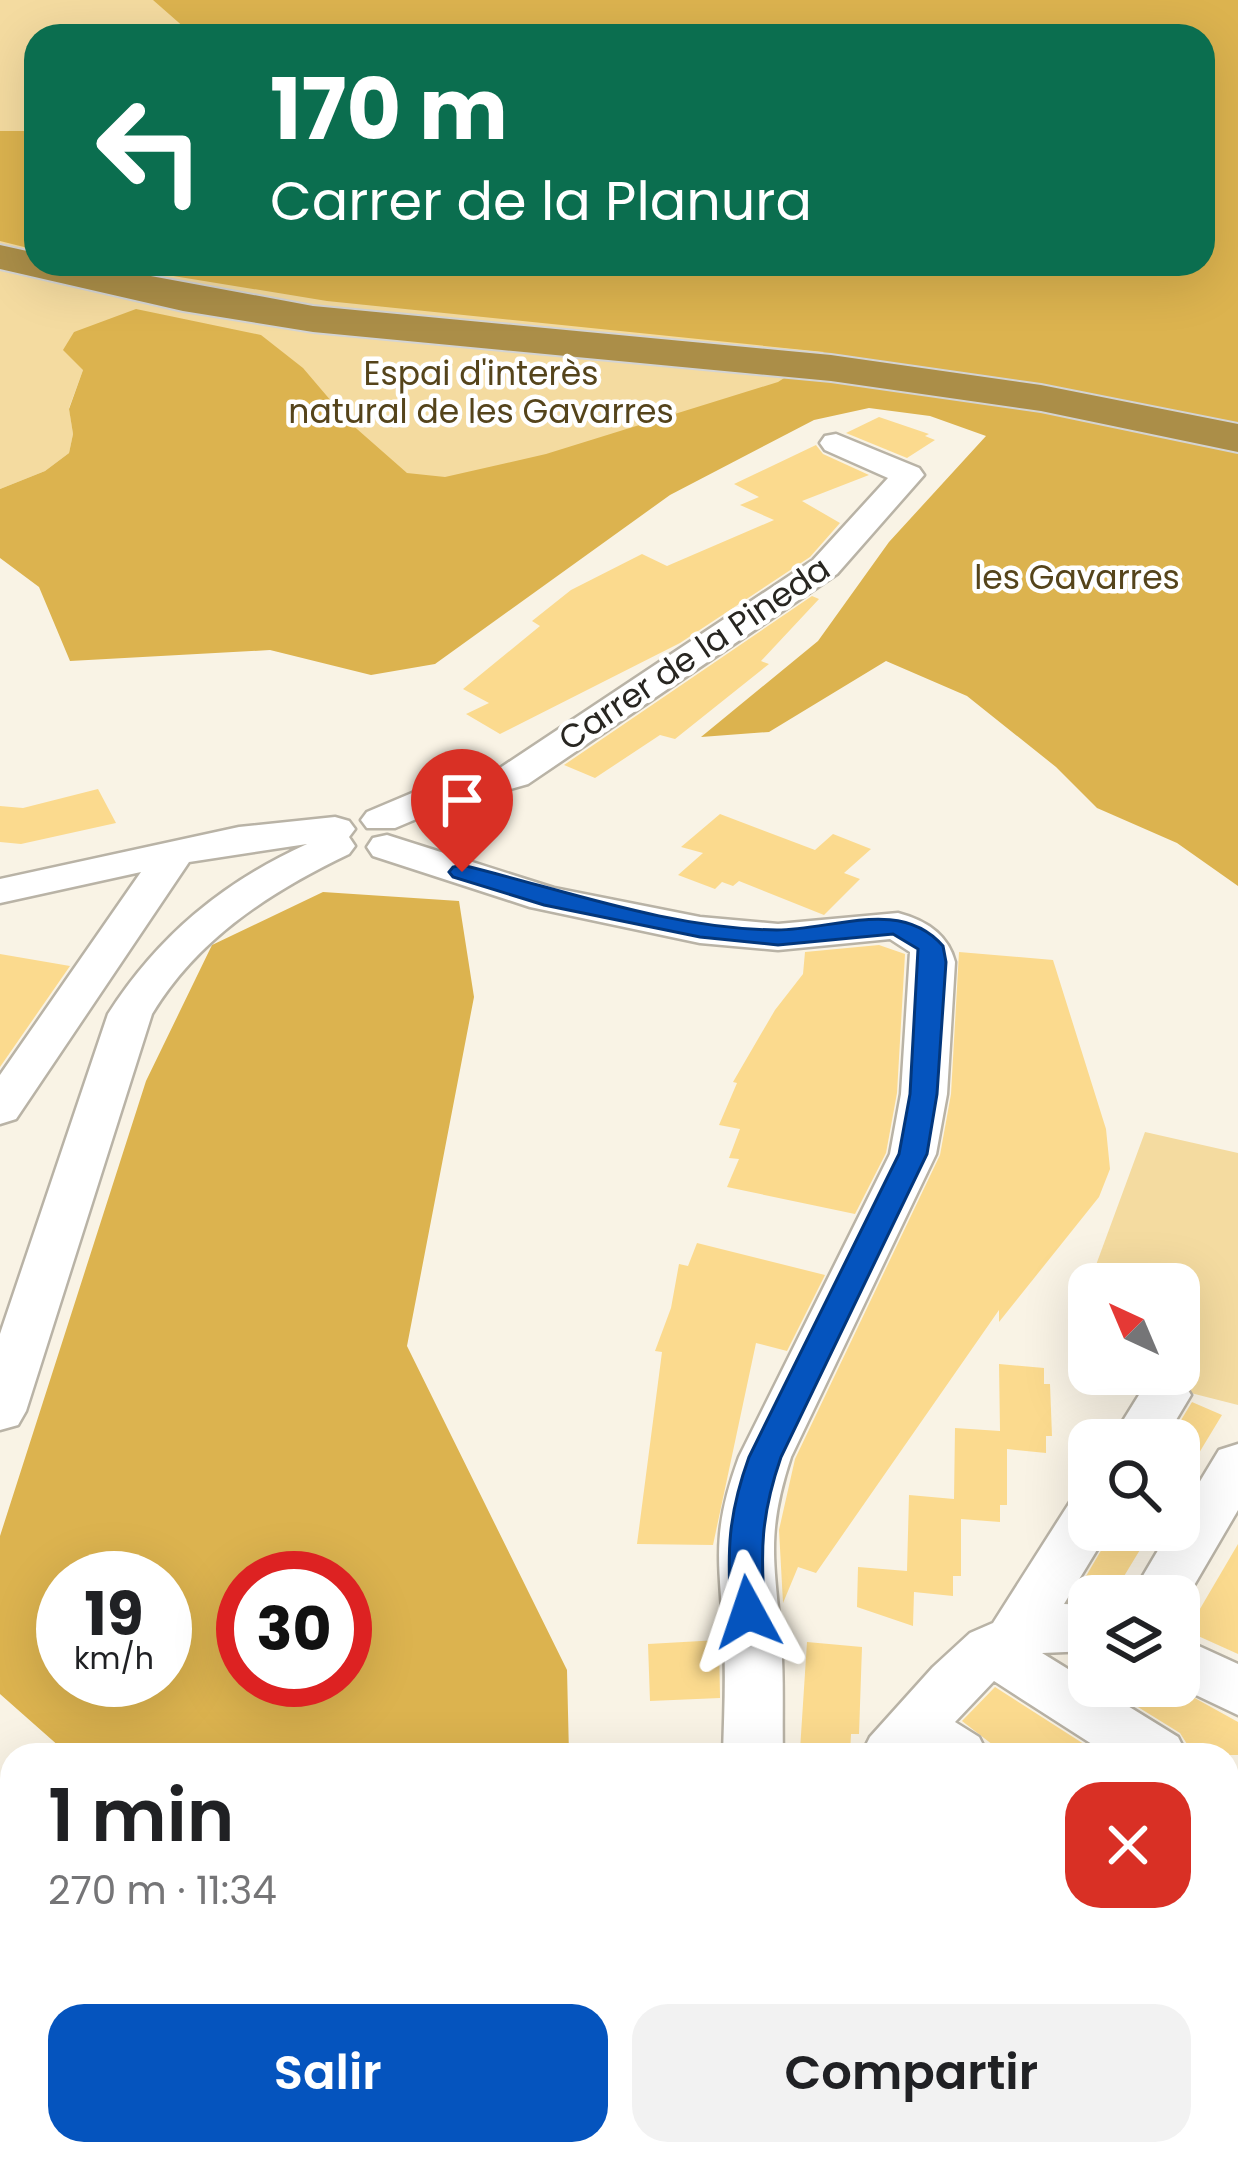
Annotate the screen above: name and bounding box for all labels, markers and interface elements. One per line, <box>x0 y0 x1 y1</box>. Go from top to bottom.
text: 170 m <box>270 51 508 168</box>
icon: left <box>72 72 228 228</box>
text: Carrer de la Planura <box>270 163 812 239</box>
park label: Espai d'interès natural de les Gavarres <box>288 350 674 435</box>
street label: Carrer de la Pineda <box>549 545 839 762</box>
park label: les Gavarres <box>974 554 1180 601</box>
pin <box>411 749 513 872</box>
icon: arrive <box>429 767 495 833</box>
north arrow <box>1068 1263 1200 1395</box>
map controls <box>1068 1263 1200 1707</box>
button: search <box>1068 1419 1200 1551</box>
position arrow <box>685 1549 811 1675</box>
speed limit sign: 30 <box>216 1551 372 1707</box>
text: 19 <box>84 1572 144 1656</box>
button: layers <box>1068 1575 1200 1707</box>
text: km/h <box>74 1637 154 1680</box>
text: 1 min <box>48 1765 234 1866</box>
button: close <box>1065 1782 1191 1908</box>
text: 270 m · 11:34 <box>48 1863 277 1918</box>
button: Salir <box>48 2004 608 2142</box>
button: Compartir <box>632 2004 1191 2142</box>

